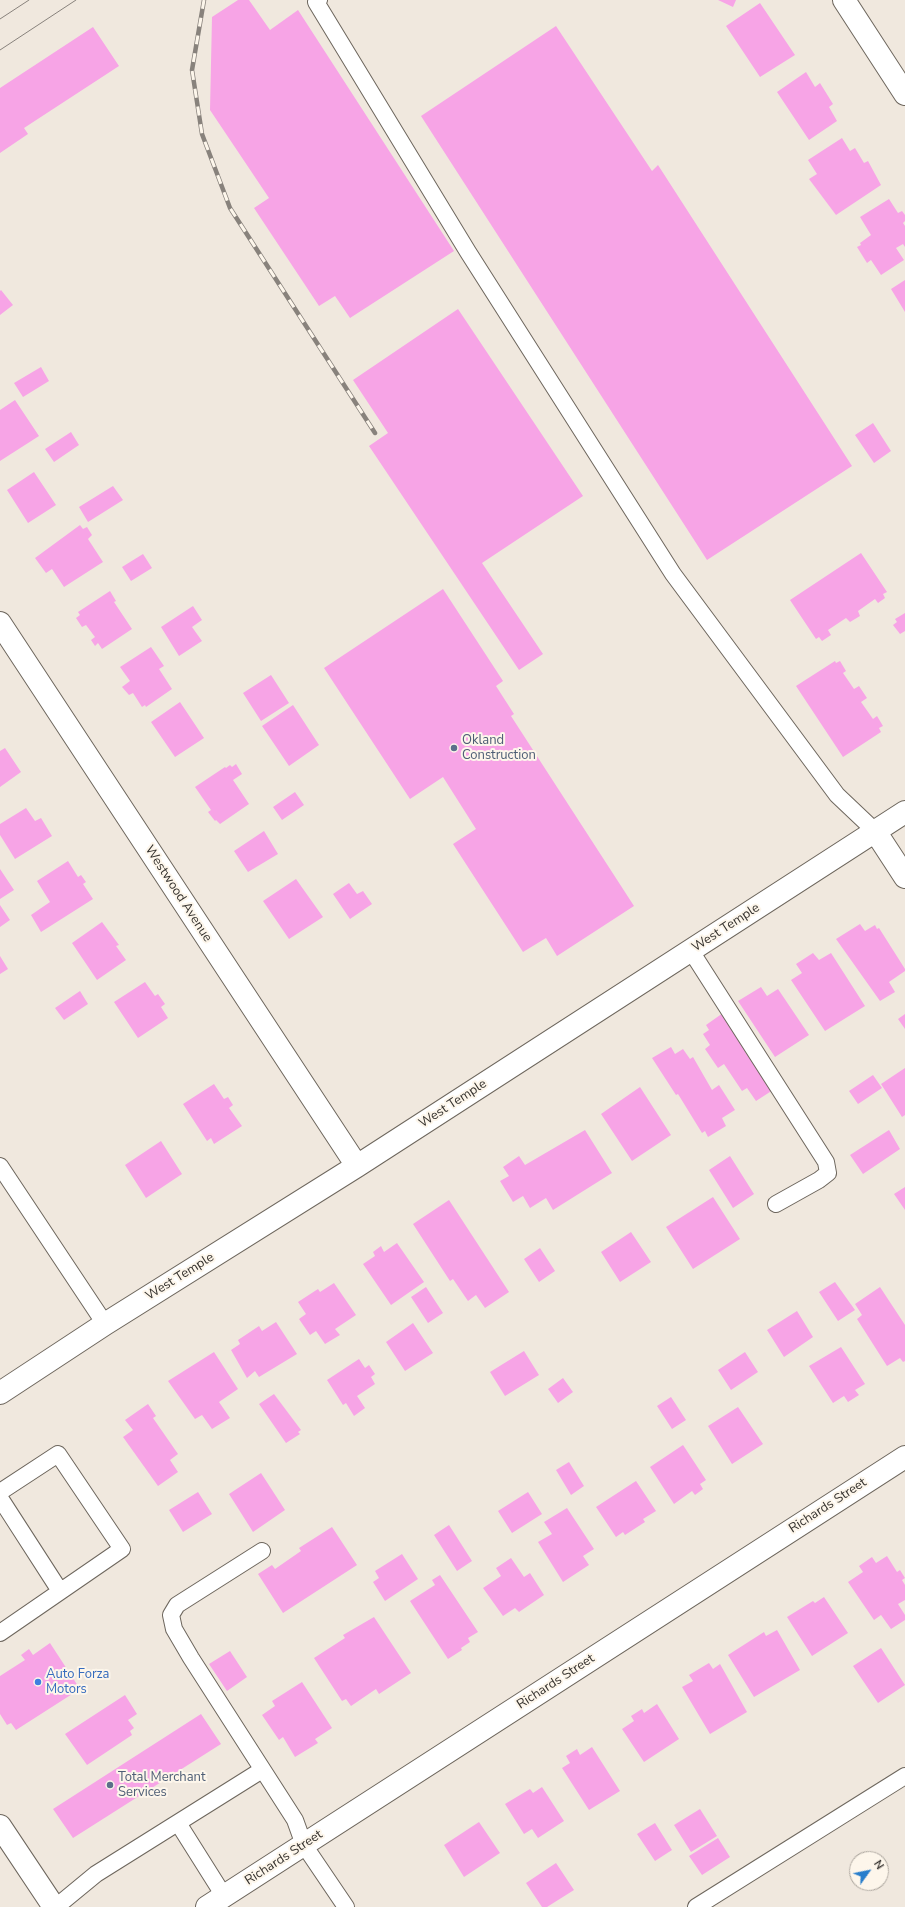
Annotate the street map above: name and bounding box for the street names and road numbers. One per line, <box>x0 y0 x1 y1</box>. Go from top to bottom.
street label: Westwood Avenue <box>141 843 215 945</box>
street label: West Temple <box>689 900 763 956</box>
street label: West Temple <box>416 1076 490 1132</box>
street label: West Temple <box>143 1250 217 1304</box>
street label: Richards Street <box>786 1475 870 1537</box>
street label: Richards Street <box>514 1651 598 1713</box>
street label: Richards Street <box>242 1827 326 1889</box>

